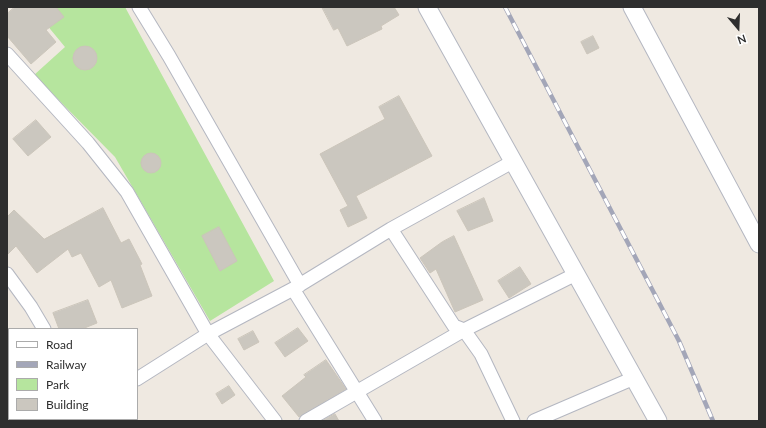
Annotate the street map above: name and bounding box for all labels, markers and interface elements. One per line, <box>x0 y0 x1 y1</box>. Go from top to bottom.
north arrow <box>718 8 758 48</box>
text: N <box>736 32 748 47</box>
legend <box>8 328 138 420</box>
text: Road <box>46 337 73 352</box>
text: Railway <box>46 357 86 372</box>
text: Park <box>46 377 69 392</box>
text: Building <box>46 397 89 412</box>

